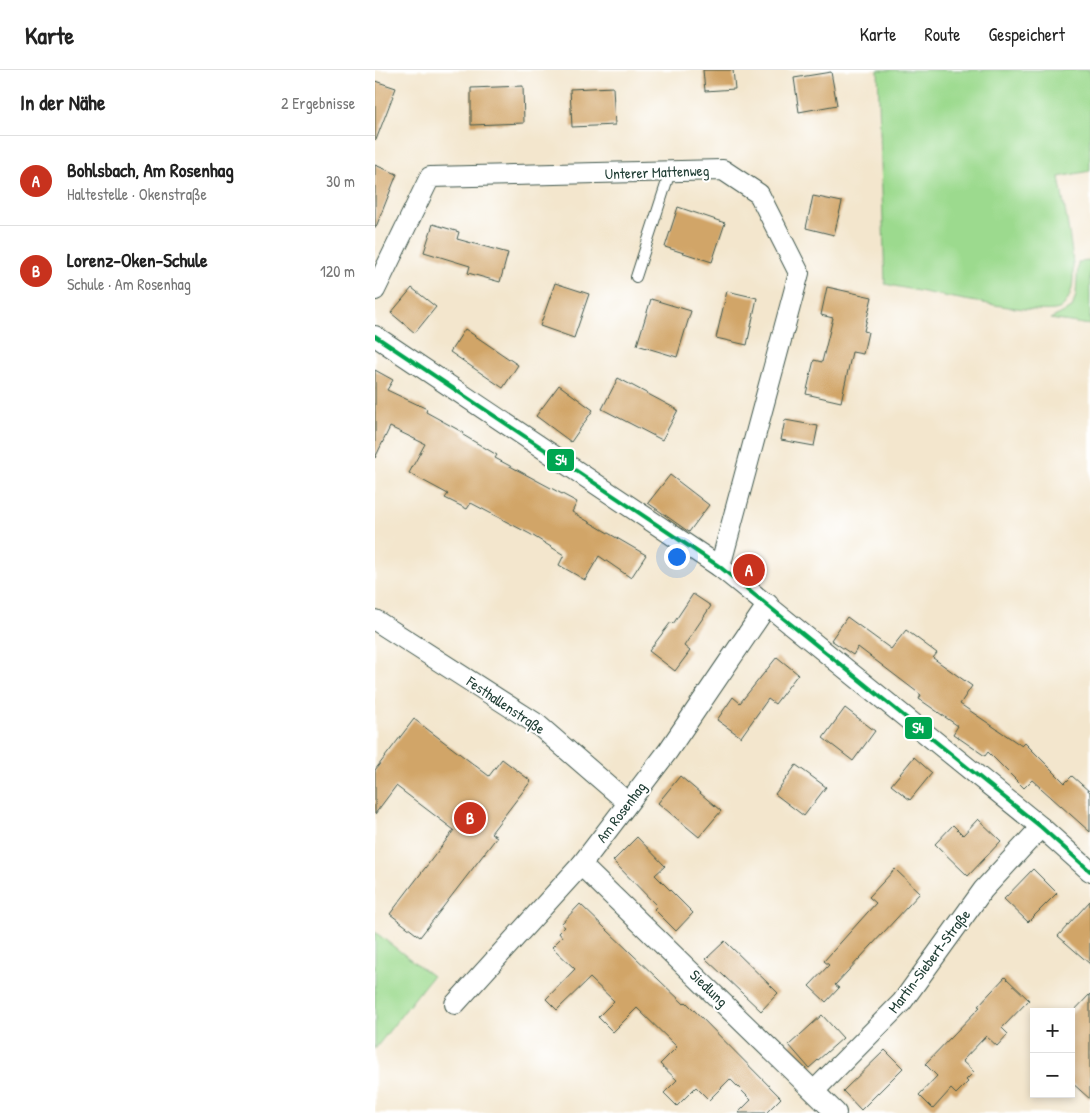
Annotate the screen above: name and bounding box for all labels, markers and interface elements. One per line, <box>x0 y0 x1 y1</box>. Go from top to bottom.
text: Karte <box>25 19 74 51</box>
text: Karte <box>860 22 897 47</box>
text: Route <box>925 22 961 47</box>
text: Gespeichert <box>989 22 1065 47</box>
text: In der Nähe <box>20 88 105 117</box>
text: 2 Ergebnisse <box>281 92 355 114</box>
text: Bohlsbach, Am Rosenhag <box>67 157 234 183</box>
street label: Unterer Mattenweg <box>604 160 710 184</box>
text: A <box>32 170 40 192</box>
text: 30 m <box>326 170 355 192</box>
text: Haltestelle · Okenstraße <box>67 183 207 205</box>
text: Lorenz-Oken-Schule <box>67 247 208 273</box>
text: B <box>32 260 40 282</box>
text: 120 m <box>320 260 355 282</box>
text: Schule · Am Rosenhag <box>67 273 191 295</box>
line badge: S4 <box>546 448 575 472</box>
text: S4 <box>555 450 568 469</box>
your location <box>664 544 690 570</box>
pin: A <box>733 551 765 589</box>
street label: Festhallenstraße <box>462 670 549 739</box>
line badge: S4 <box>904 716 933 740</box>
text: S4 <box>912 718 925 737</box>
street label: Am Rosenhag <box>591 777 651 847</box>
pin: B <box>454 799 486 837</box>
street label: Martin-Siebert-Straße <box>883 905 975 1017</box>
street label: Siedlung <box>685 965 733 1012</box>
map controls <box>1030 1008 1075 1098</box>
button: + <box>1030 1008 1075 1053</box>
button: − <box>1030 1053 1075 1098</box>

